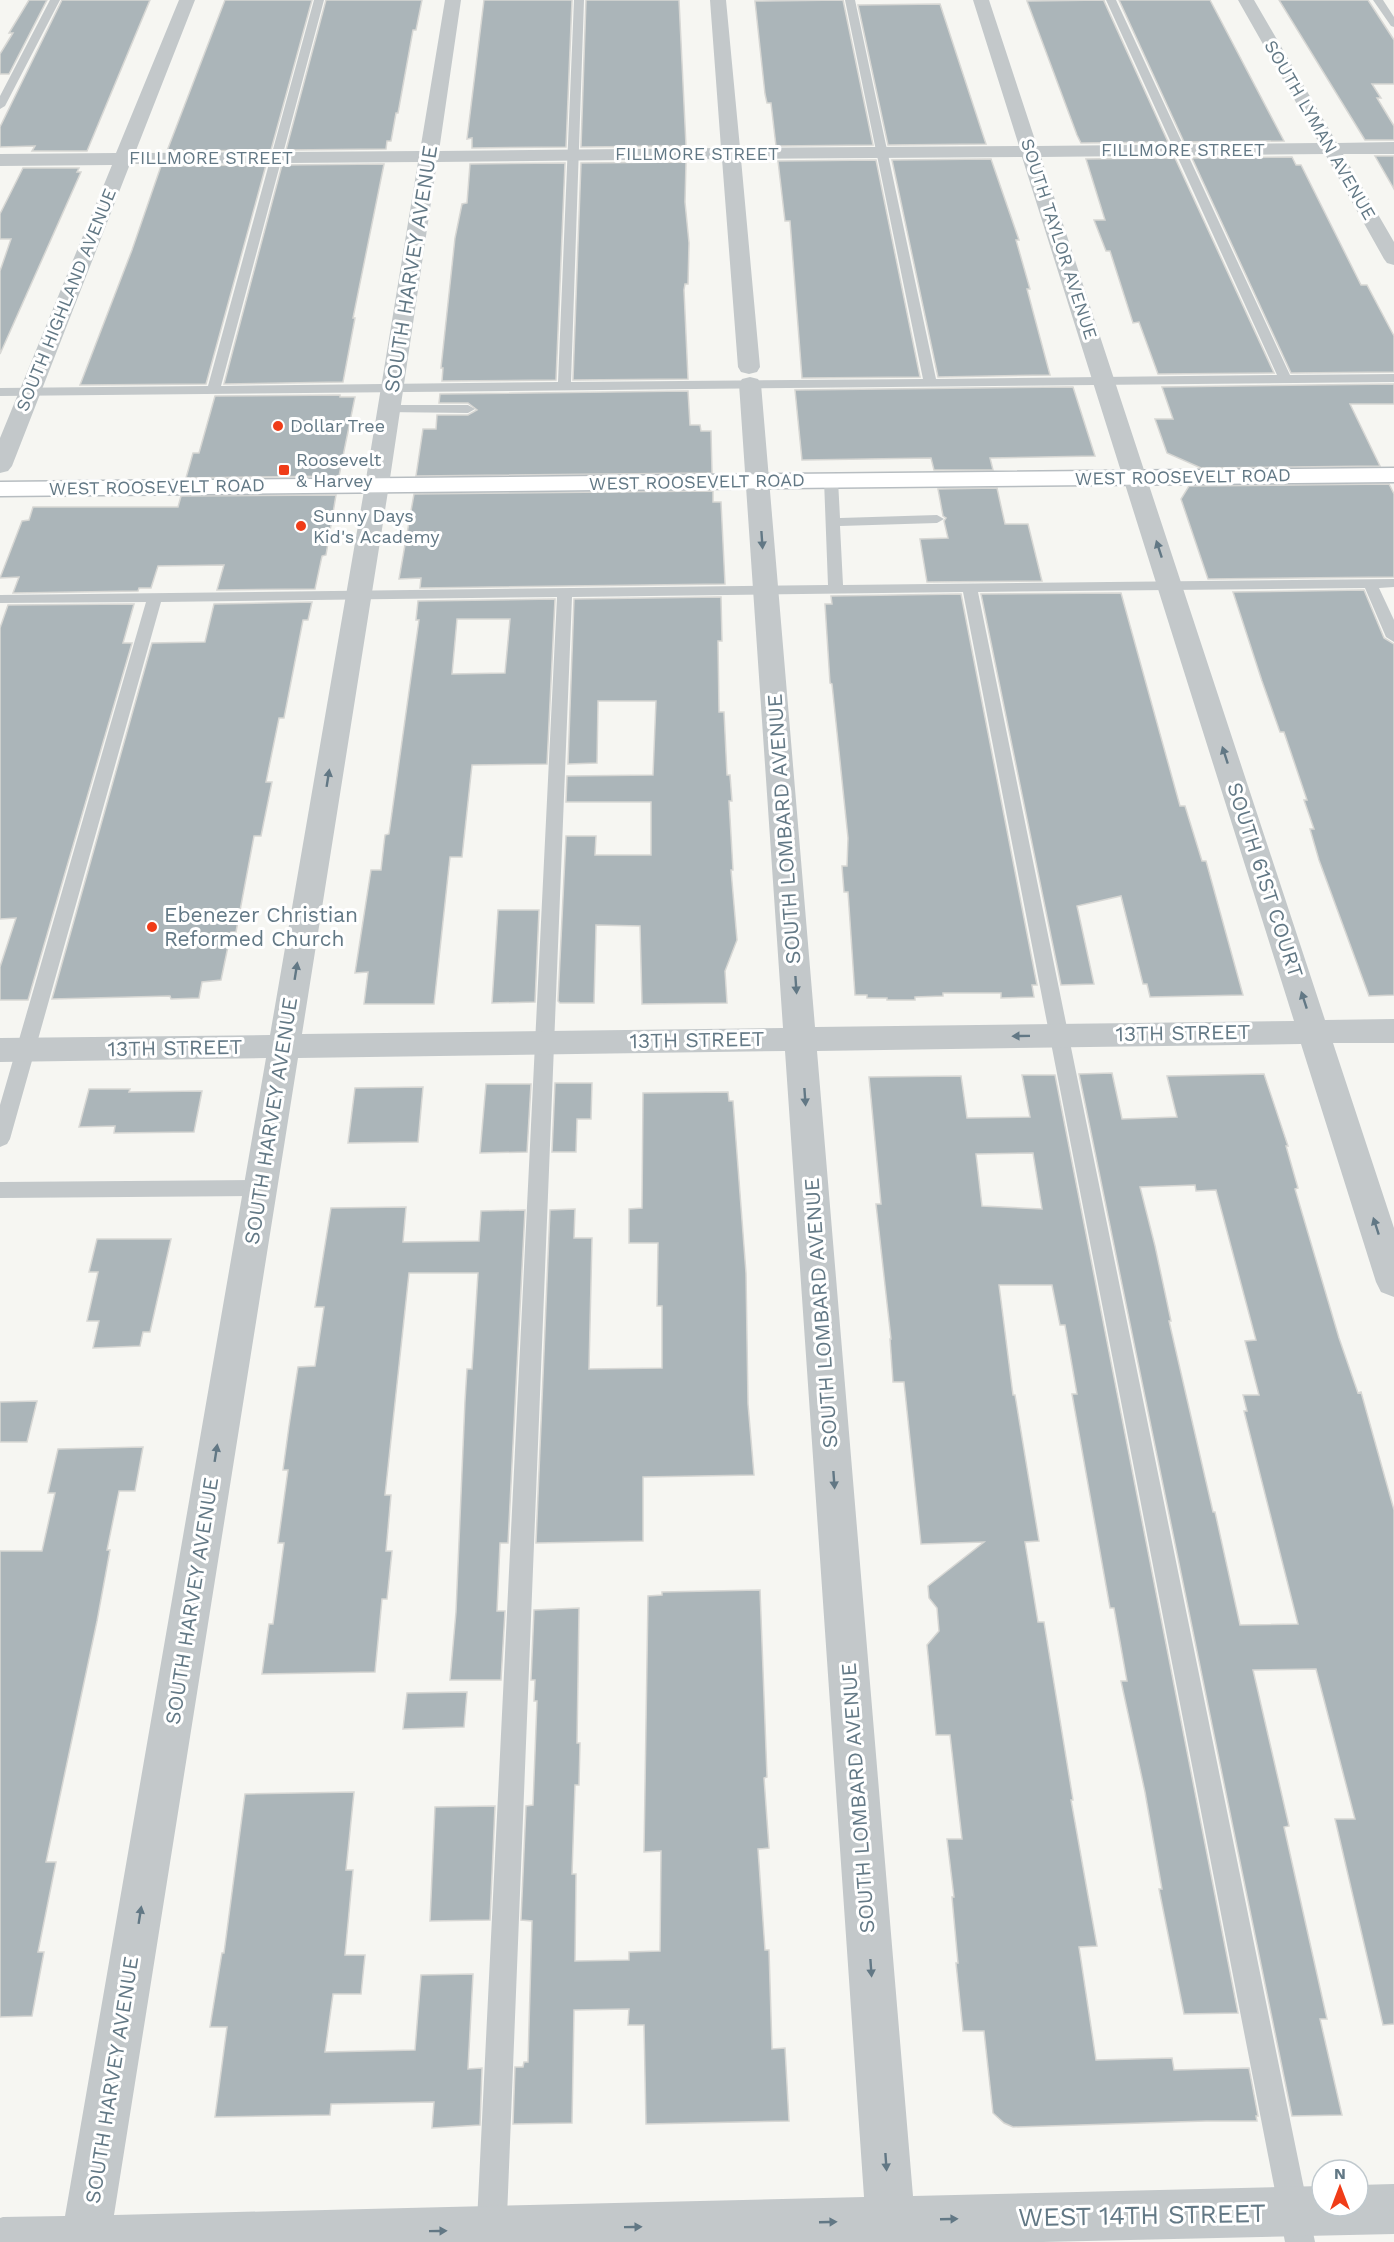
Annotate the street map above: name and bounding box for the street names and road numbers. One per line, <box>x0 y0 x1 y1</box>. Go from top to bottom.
street label: SOUTH LYMAN AVENUE <box>1260 36 1380 223</box>
street label: SOUTH TAYLOR AVENUE <box>1017 136 1102 342</box>
street label: FILLMORE STREET <box>1101 139 1265 160</box>
street label: FILLMORE STREET <box>615 143 779 164</box>
street label: SOUTH HARVEY AVENUE <box>379 144 442 394</box>
street label: FILLMORE STREET <box>129 147 293 168</box>
street label: SOUTH HIGHLAND AVENUE <box>11 185 120 414</box>
street label: WEST ROOSEVELT ROAD <box>1075 464 1291 489</box>
street label: WEST ROOSEVELT ROAD <box>589 469 805 494</box>
street label: WEST ROOSEVELT ROAD <box>49 474 265 499</box>
street label: SOUTH LOMBARD AVENUE <box>762 693 805 965</box>
street label: SOUTH 61ST COURT <box>1222 779 1309 981</box>
street label: SOUTH HARVEY AVENUE <box>239 996 302 1246</box>
street label: 13TH STREET <box>1115 1019 1251 1046</box>
street label: 13TH STREET <box>629 1026 765 1053</box>
street label: 13TH STREET <box>107 1034 243 1061</box>
street label: SOUTH LOMBARD AVENUE <box>799 1177 842 1449</box>
street label: SOUTH HARVEY AVENUE <box>160 1476 223 1726</box>
street label: SOUTH LOMBARD AVENUE <box>836 1662 879 1934</box>
street label: SOUTH HARVEY AVENUE <box>80 1955 143 2205</box>
street label: WEST 14TH STREET <box>1018 2198 1266 2232</box>

